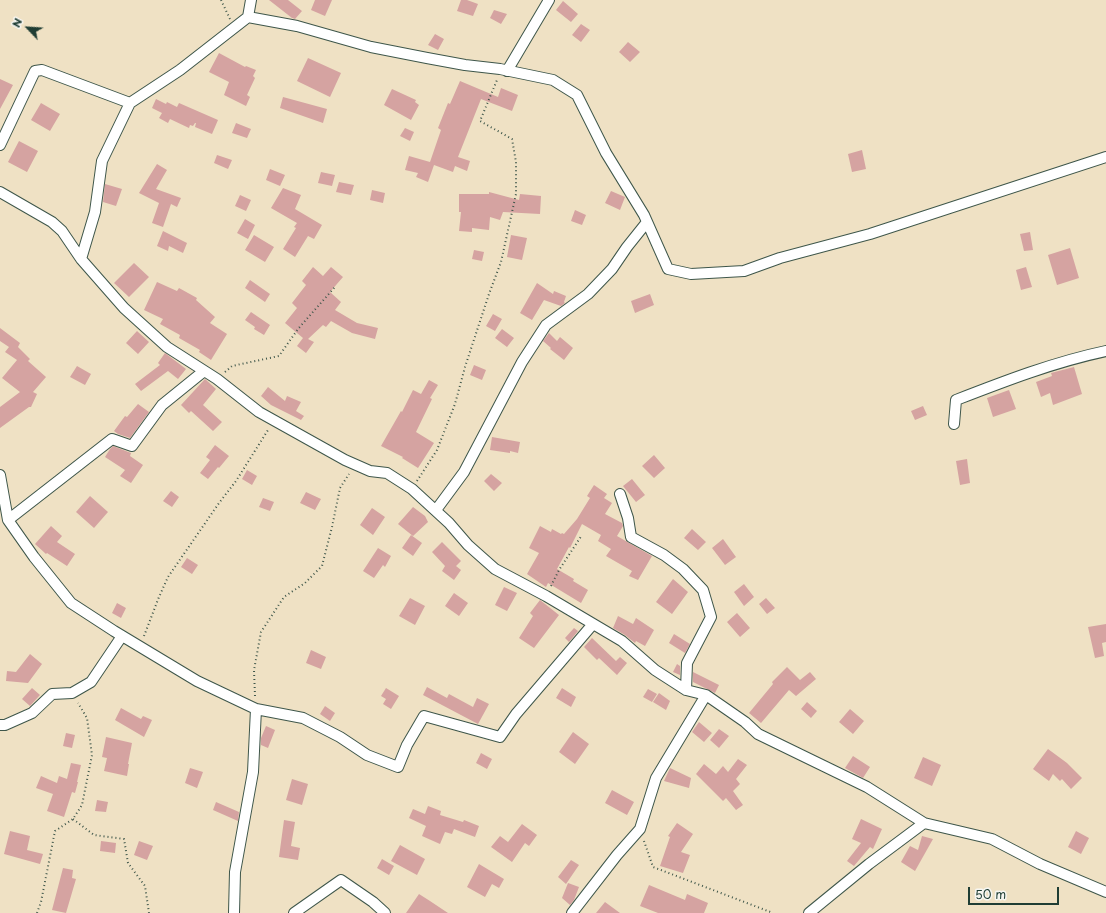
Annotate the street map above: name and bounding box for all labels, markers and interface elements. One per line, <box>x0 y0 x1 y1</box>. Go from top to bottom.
north arrow <box>8 8 48 48</box>
text: N <box>7 15 26 30</box>
scale bar <box>970 879 1061 905</box>
text: 50 m <box>975 885 1006 903</box>

